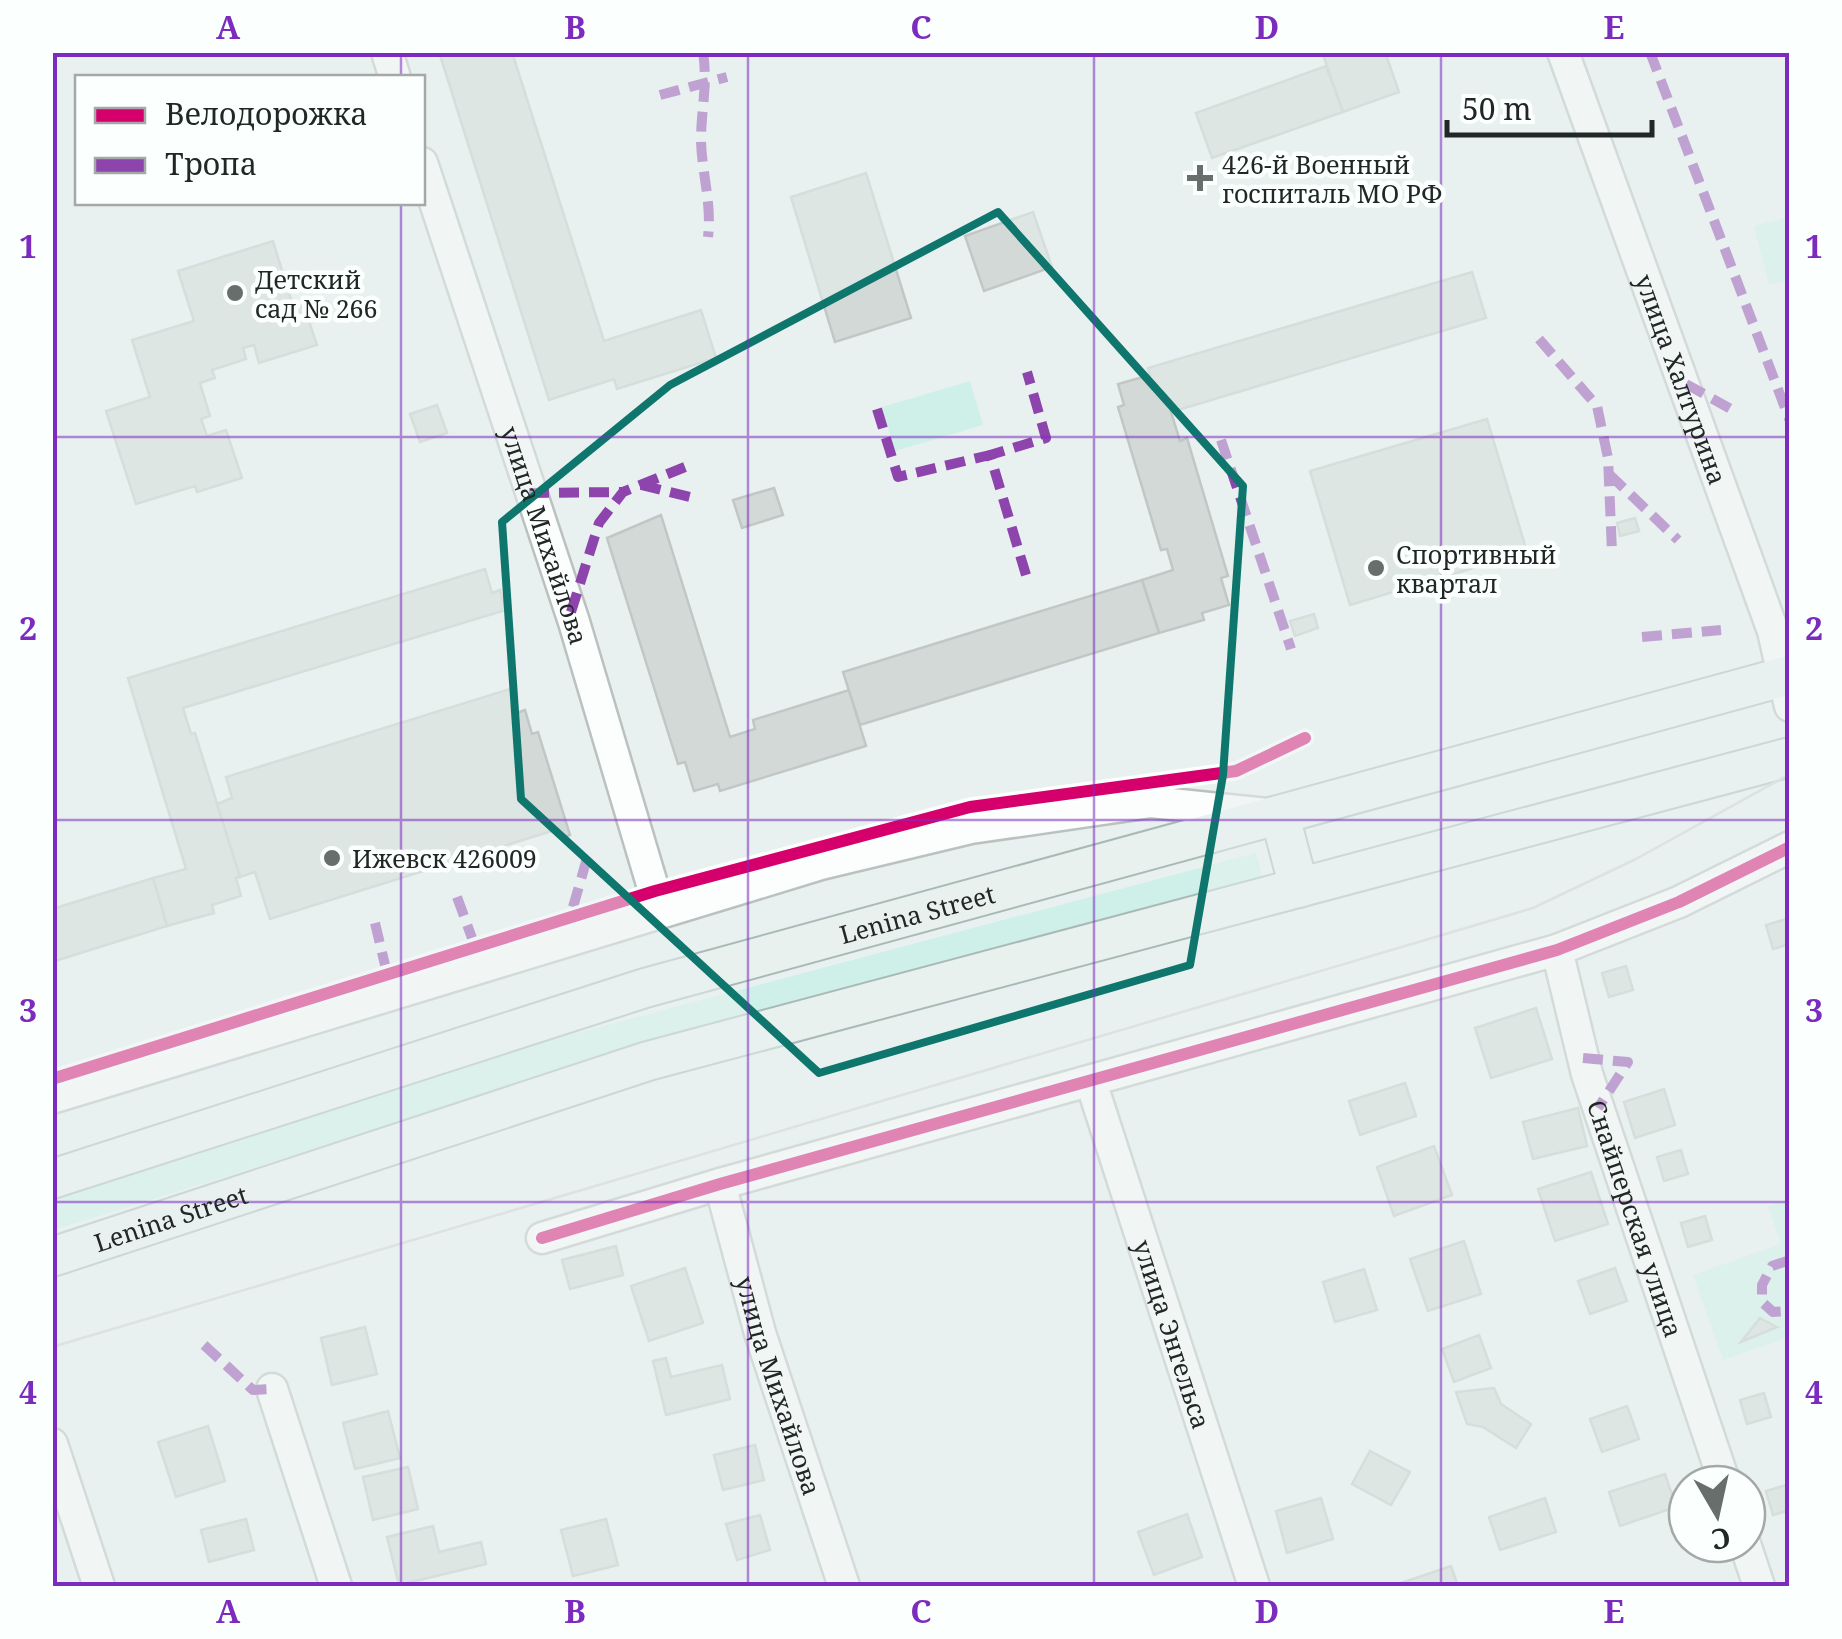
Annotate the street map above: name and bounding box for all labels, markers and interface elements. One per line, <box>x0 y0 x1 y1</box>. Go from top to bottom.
text: A <box>216 5 241 48</box>
text: B <box>564 5 586 48</box>
text: C <box>910 5 932 48</box>
text: D <box>1255 5 1279 48</box>
text: E <box>1604 5 1624 48</box>
legend <box>75 75 425 205</box>
scale bar <box>1447 75 1652 137</box>
text: 50 m <box>1462 88 1532 129</box>
text: Велодорожка <box>165 93 368 134</box>
text: Тропа <box>165 143 257 184</box>
place label: 426-й Военный госпиталь МО РФ <box>1222 147 1442 210</box>
marker: 426-й Военный госпиталь МО РФ <box>1187 165 1213 191</box>
text: 1 <box>19 224 37 267</box>
text: 1 <box>1805 224 1823 267</box>
place label: Детский сад № 266 <box>255 262 378 325</box>
street label: улица Халтурина <box>1628 269 1735 489</box>
marker: Детский сад № 266 <box>224 282 246 304</box>
street label: улица Михайлова <box>493 422 597 648</box>
place label: Спортивный квартал <box>1396 537 1556 600</box>
marker: Спортивный квартал <box>1365 557 1387 579</box>
text: 2 <box>19 606 37 649</box>
text: 2 <box>1805 606 1823 649</box>
place label: Ижевск 426009 <box>352 841 537 875</box>
marker: Ижевск 426009 <box>321 847 343 869</box>
street label: Lenina Street <box>836 876 999 951</box>
text: 3 <box>19 988 37 1031</box>
text: 3 <box>1805 988 1823 1031</box>
street label: Снайперская улица <box>1580 1095 1691 1342</box>
street label: Lenina Street <box>90 1177 252 1259</box>
street label: улица Энгельса <box>1126 1235 1219 1433</box>
street label: улица Михайлова <box>728 1272 830 1499</box>
text: 4 <box>19 1370 37 1413</box>
text: 4 <box>1805 1370 1823 1413</box>
north arrow <box>1667 1464 1767 1564</box>
text: С <box>1709 1519 1733 1560</box>
text: A <box>216 1589 241 1632</box>
text: B <box>564 1589 586 1632</box>
text: C <box>910 1589 932 1632</box>
text: D <box>1255 1589 1279 1632</box>
text: E <box>1604 1589 1624 1632</box>

